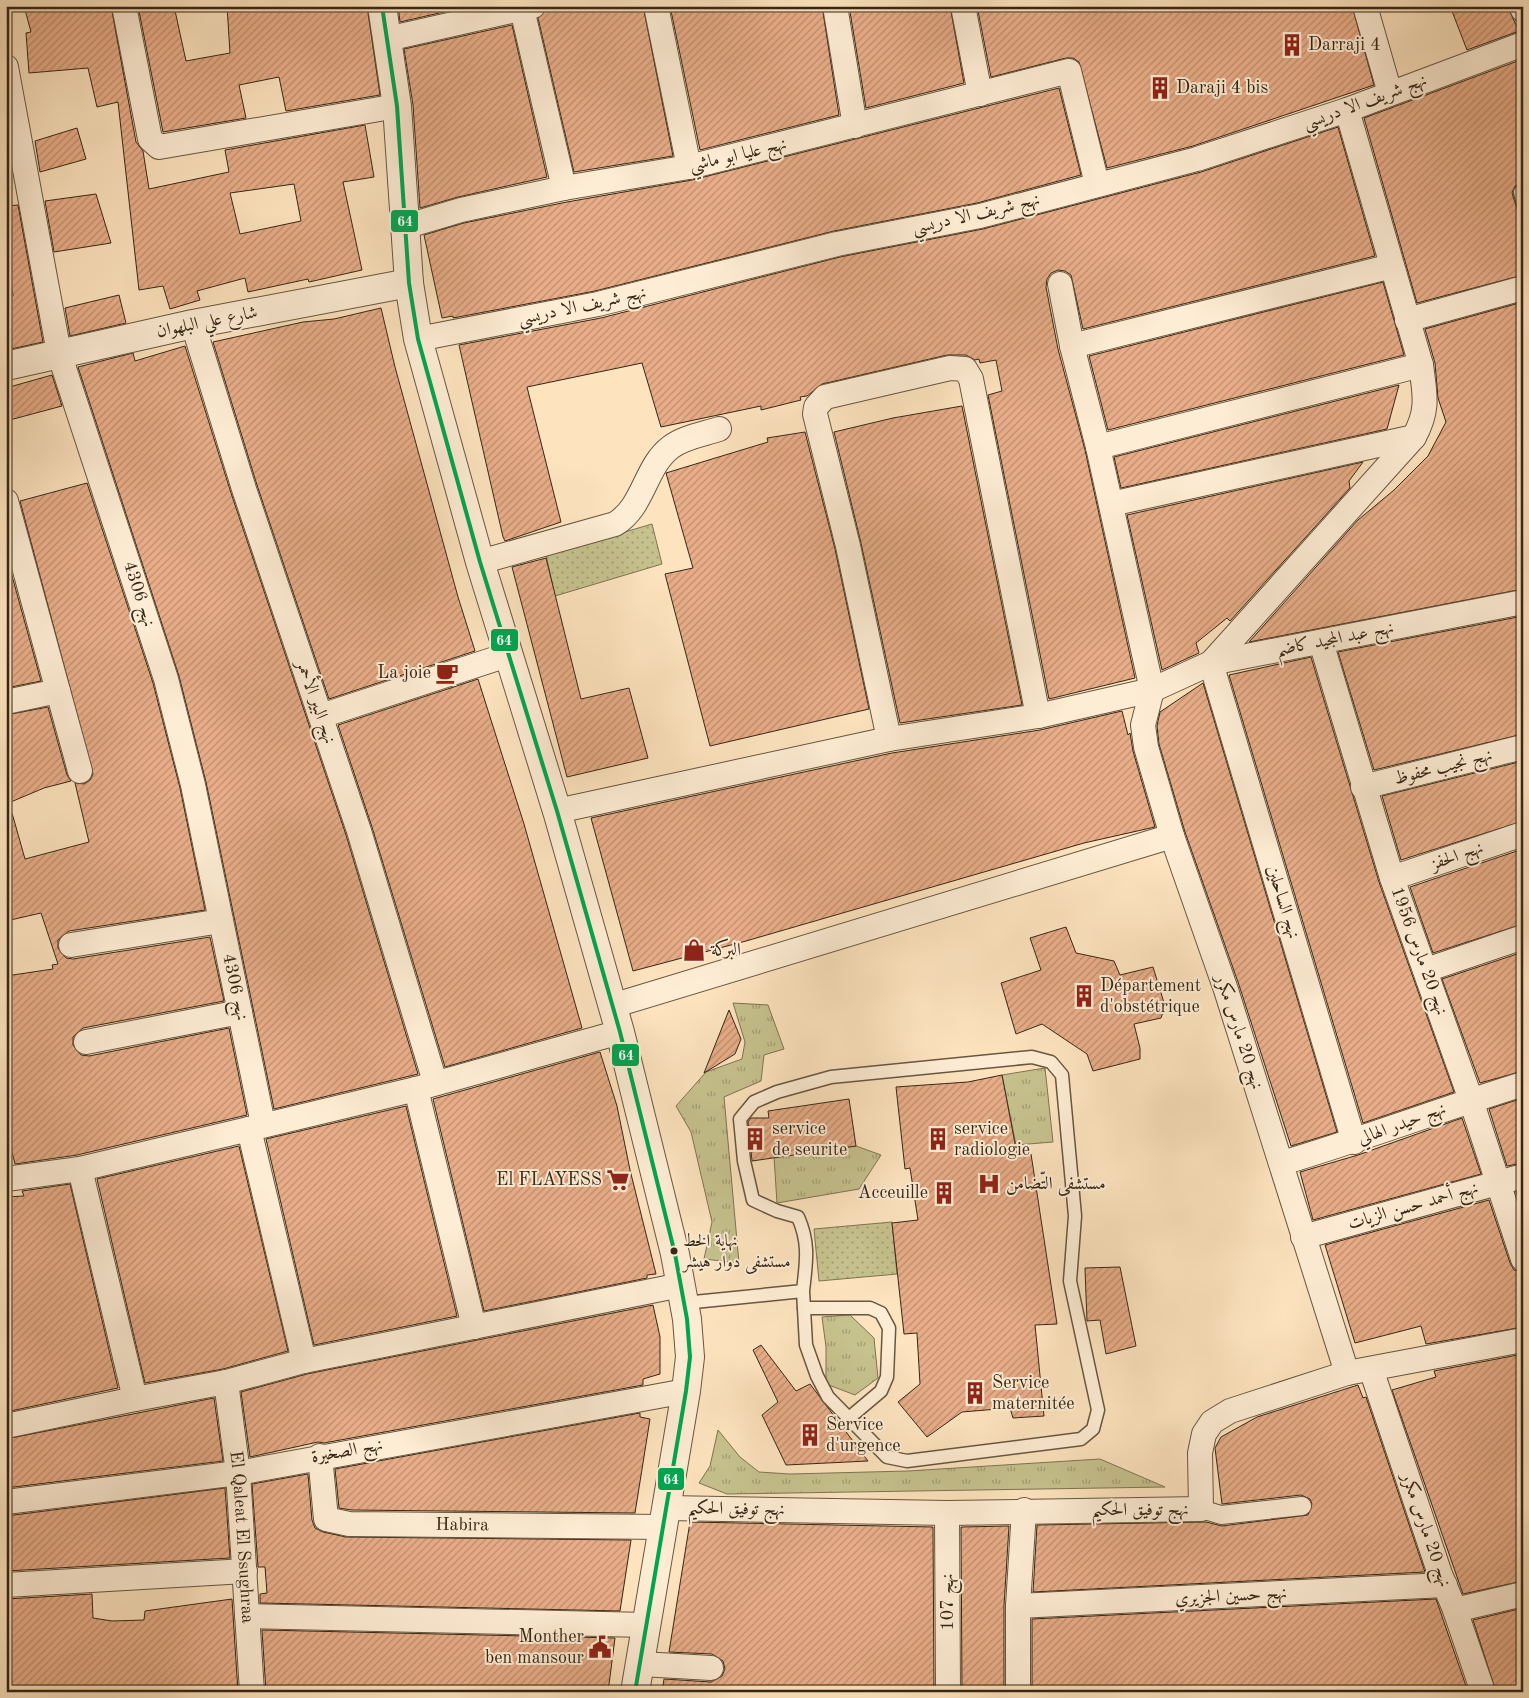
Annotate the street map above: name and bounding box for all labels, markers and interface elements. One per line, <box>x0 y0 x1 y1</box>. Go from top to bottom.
building icon: Darraji 4 <box>1279 32 1305 58</box>
place label: Darraji 4 <box>1308 36 1381 54</box>
street label: نهج شريف الا دريسي <box>1301 71 1432 139</box>
building icon: Daraji 4 bis <box>1147 75 1173 101</box>
place label: Daraji 4 bis <box>1176 79 1268 97</box>
street label: نهج عليا ابو ماشي <box>688 135 790 182</box>
street label: نهج شريف الا دريسي <box>910 191 1043 244</box>
line badge: 64 <box>390 209 419 233</box>
text: 64 <box>397 215 413 229</box>
street label: نهج شريف الا دريسي <box>516 284 649 335</box>
street label: شارع علي البلهوان <box>155 303 260 348</box>
street label: نهج 4306 <box>114 559 158 631</box>
street label: نهج عبد المجيد كاضم <box>1274 618 1397 667</box>
line badge: 64 <box>490 628 519 652</box>
text: 64 <box>496 634 512 648</box>
street label: نهج البير الأحمر <box>287 654 343 748</box>
cafe icon: La joie <box>434 660 460 686</box>
place label: La joie <box>377 664 431 682</box>
street label: نهج نجيب محفوظ <box>1392 746 1496 794</box>
street label: نهج الحفز <box>1426 839 1488 880</box>
street label: نهج الساحلين <box>1258 863 1303 943</box>
street label: نهج 20 مارس 1956 <box>1382 884 1451 1020</box>
shop icon: البركة <box>681 937 707 963</box>
place label: البركة <box>710 938 741 960</box>
street label: نهج 4306 <box>213 952 251 1023</box>
street label: نهج 20 مارس مكرر <box>1206 970 1267 1093</box>
place label: Département d'obstétrique <box>1100 977 1201 1016</box>
building icon: Département d'obstétrique <box>1071 983 1097 1009</box>
line badge: 64 <box>611 1043 640 1067</box>
text: 64 <box>618 1049 634 1063</box>
street label: نهج حيدر الهالي <box>1356 1100 1451 1154</box>
place label: service de seurite <box>772 1120 847 1159</box>
place label: service radiologie <box>954 1120 1030 1159</box>
building icon: service de seurite <box>742 1126 768 1152</box>
building icon: service radiologie <box>925 1126 951 1152</box>
supermarket icon: El FLAYESS <box>605 1167 631 1193</box>
place label: El FLAYESS <box>496 1171 602 1189</box>
hospital icon: مستشفى التّضامن <box>976 1171 1002 1197</box>
place label: مستشفى التّضامن <box>1006 1171 1106 1196</box>
street label: نهج أحمد حسن الزيات <box>1344 1174 1482 1239</box>
building icon: Acceuille <box>931 1180 957 1206</box>
place label: Acceuille <box>858 1184 928 1202</box>
place label: نهاية الخط مستشفى دوار هيشر <box>681 1232 791 1274</box>
marker: نهاية الخط مستشفى دوار هيشر <box>669 1246 679 1256</box>
place label: Service maternitée <box>992 1374 1075 1413</box>
building icon: Service maternitée <box>962 1380 988 1406</box>
place label: Service d'urgence <box>826 1416 901 1455</box>
building icon: Service d'urgence <box>797 1422 823 1448</box>
street label: نهج الصخيرة <box>310 1436 385 1472</box>
street label: El Qaleat El Ssughraa <box>226 1450 257 1624</box>
line badge: 64 <box>657 1467 685 1491</box>
street label: نهج 20 مارس مكرر <box>1392 1468 1455 1591</box>
text: 64 <box>663 1473 679 1487</box>
street label: نهج توفيق الحكيم <box>687 1498 785 1527</box>
street label: نهج توفيق الحكيم <box>1091 1500 1189 1527</box>
street label: Habira <box>435 1516 489 1534</box>
street label: نهج 107 <box>939 1573 963 1631</box>
street label: نهج حسين الجزيري <box>1175 1584 1288 1614</box>
place label: Monther ben mansour <box>485 1628 585 1667</box>
public building icon: Monther ben mansour <box>587 1634 613 1660</box>

